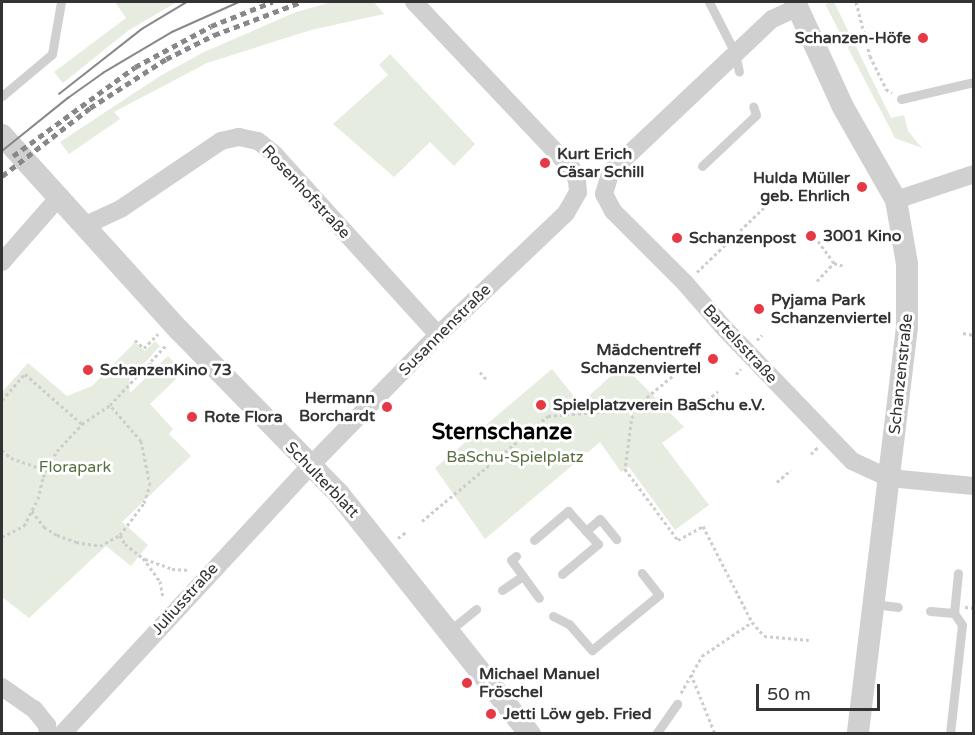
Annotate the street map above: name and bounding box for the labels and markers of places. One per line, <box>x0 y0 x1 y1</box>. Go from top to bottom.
place label: Schanzen-Höfe <box>795 28 911 48</box>
marker: Schanzen-Höfe <box>916 31 930 45</box>
place label: Kurt Erich Cäsar Schill <box>557 144 644 182</box>
marker: Kurt Erich Cäsar Schill <box>538 156 552 170</box>
place label: Hulda Müller geb. Ehrlich <box>753 168 850 206</box>
marker: Hulda Müller geb. Ehrlich <box>855 180 869 194</box>
place label: 3001 Kino <box>823 226 902 246</box>
place label: Schanzenpost <box>689 228 796 248</box>
marker: 3001 Kino <box>804 229 818 243</box>
marker: Schanzenpost <box>670 231 684 245</box>
place label: Pyjama Park Schanzenviertel <box>771 290 891 328</box>
marker: Pyjama Park Schanzenviertel <box>752 302 766 316</box>
place label: Mädchentreff Schanzenviertel <box>581 340 701 378</box>
marker: Mädchentreff Schanzenviertel <box>706 352 720 366</box>
place label: SchanzenKino 73 <box>100 360 232 380</box>
marker: SchanzenKino 73 <box>81 363 95 377</box>
place label: Hermann Borchardt <box>299 388 375 426</box>
place label: Spielplatzverein BaSchu e.V. <box>553 395 765 415</box>
marker: Spielplatzverein BaSchu e.V. <box>534 398 548 412</box>
marker: Hermann Borchardt <box>380 400 394 414</box>
place label: Rote Flora <box>204 407 283 427</box>
marker: Rote Flora <box>185 410 199 424</box>
place label: Michael Manuel Fröschel <box>479 664 600 702</box>
marker: Michael Manuel Fröschel <box>460 676 474 690</box>
place label: Jetti Löw geb. Fried <box>503 704 652 724</box>
marker: Jetti Löw geb. Fried <box>484 707 498 721</box>

